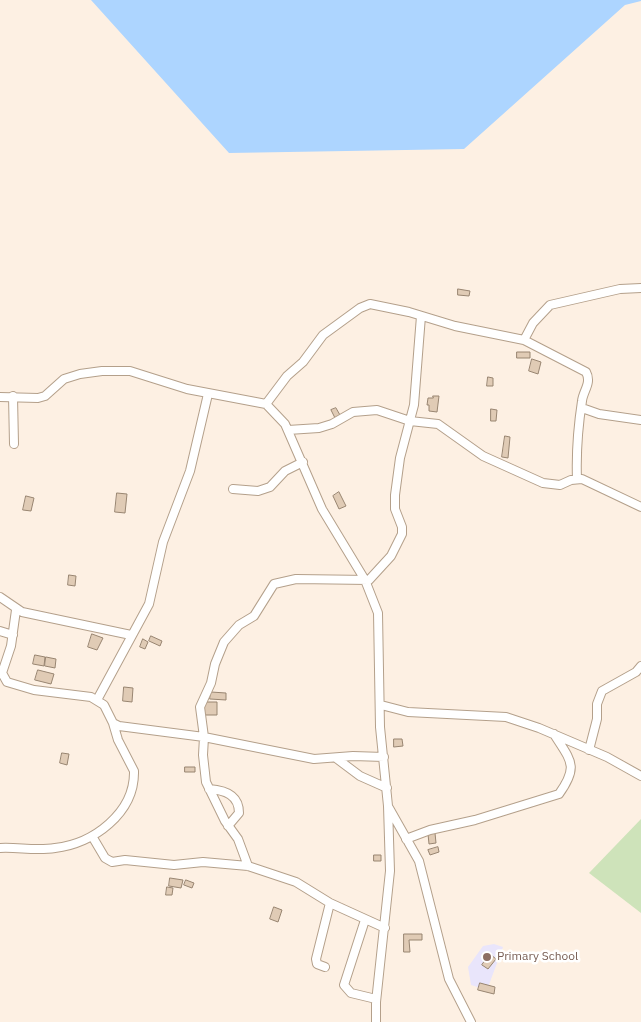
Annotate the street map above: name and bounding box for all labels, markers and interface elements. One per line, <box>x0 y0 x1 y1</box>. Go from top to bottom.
place label: Primary School <box>497 950 578 964</box>
marker: Primary School <box>481 951 493 963</box>

